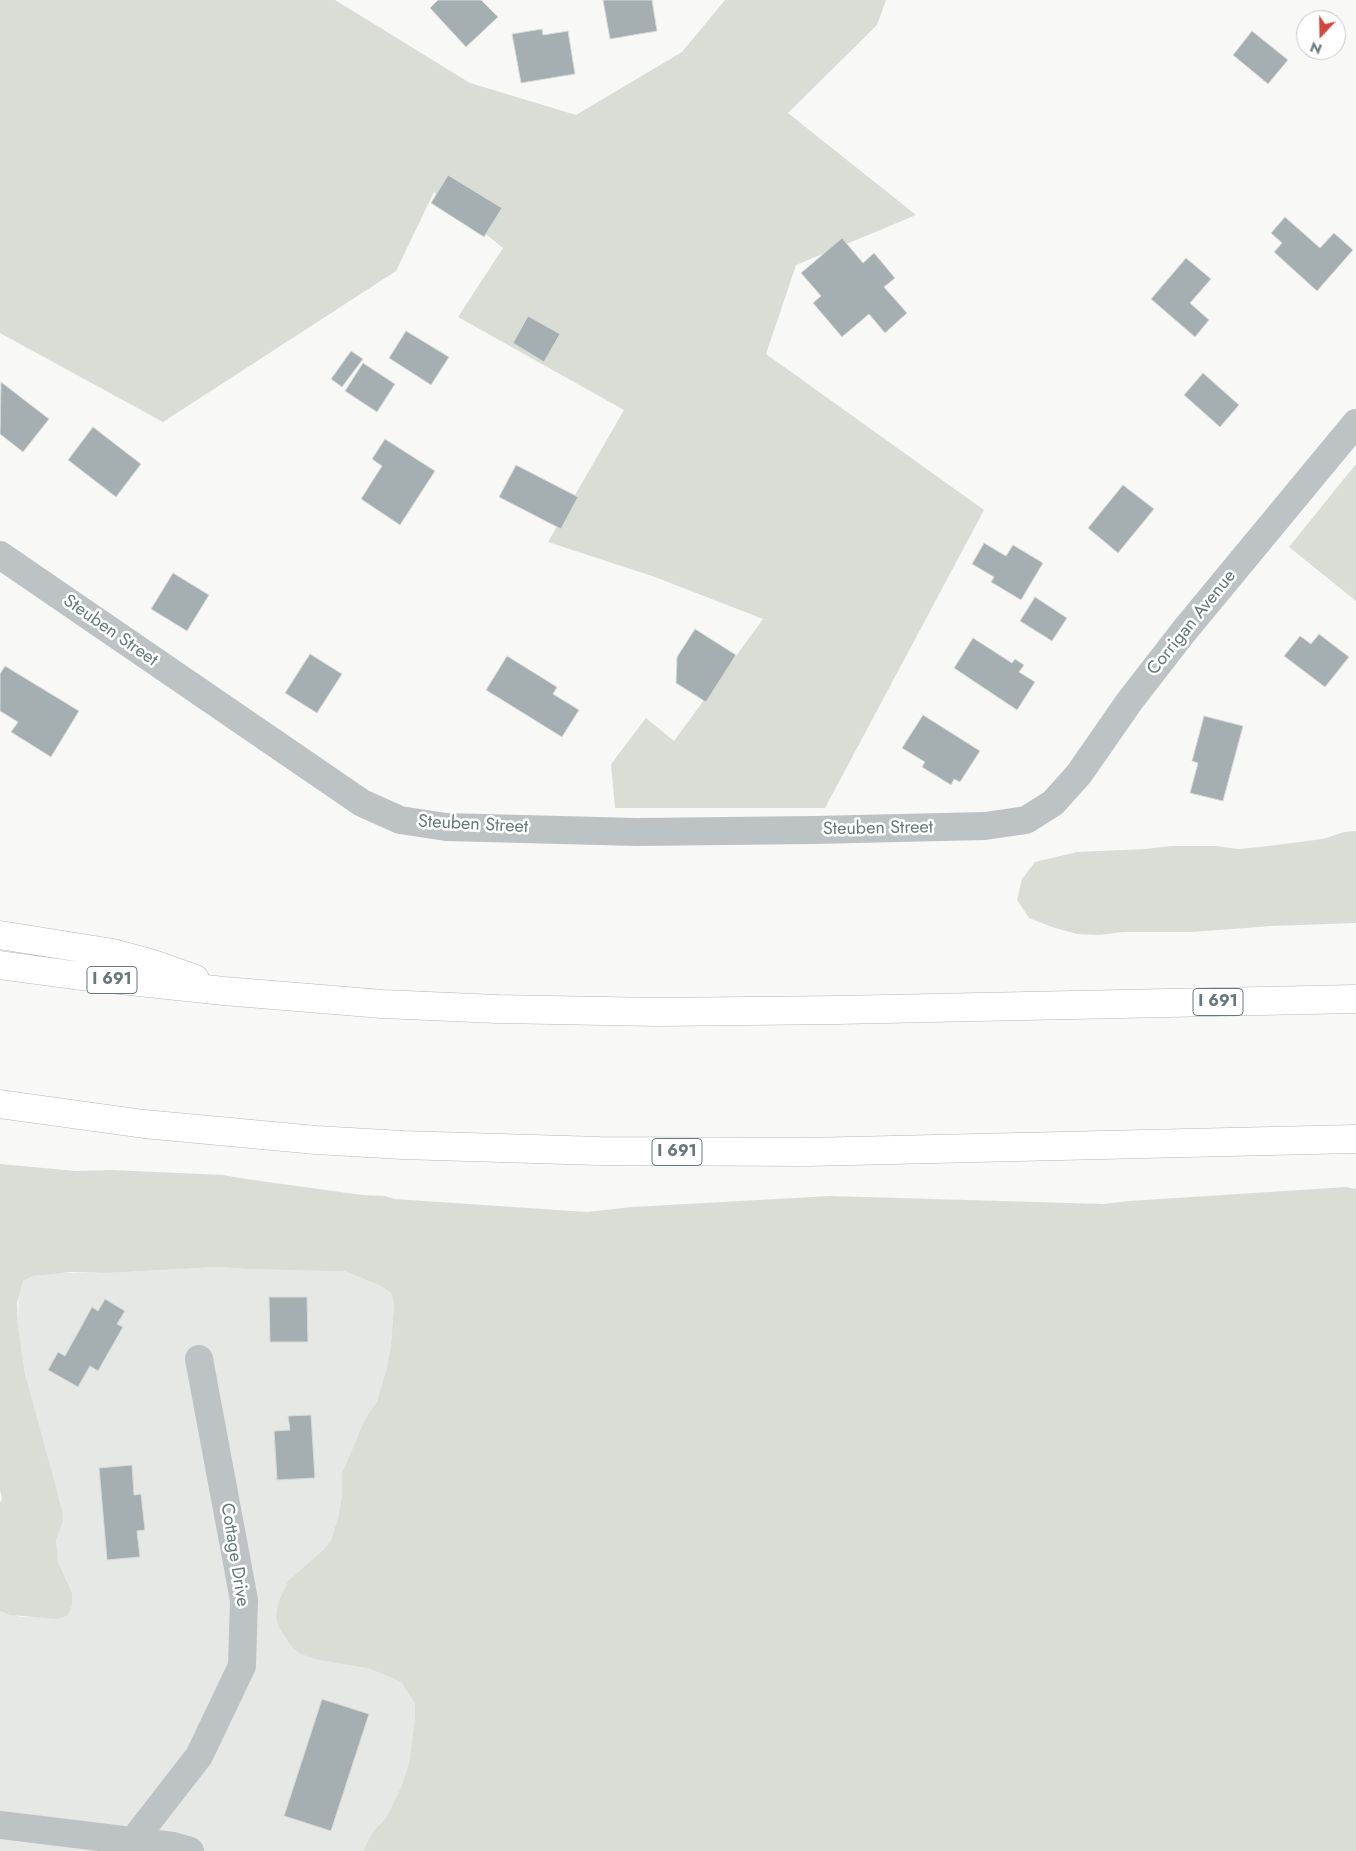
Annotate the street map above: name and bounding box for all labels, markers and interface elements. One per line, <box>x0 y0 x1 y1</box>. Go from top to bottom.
north arrow <box>1296 10 1346 60</box>
text: N <box>1307 37 1325 59</box>
street label: Corrigan Avenue <box>1143 566 1241 680</box>
street label: Steuben Street <box>59 591 161 671</box>
street label: Steuben Street <box>417 811 529 839</box>
street label: Steuben Street <box>823 817 933 841</box>
road number: I 691 <box>87 966 137 994</box>
road number: I 691 <box>1193 989 1243 1016</box>
road number: I 691 <box>652 1138 702 1166</box>
street label: Cottage Drive <box>215 1502 253 1608</box>

